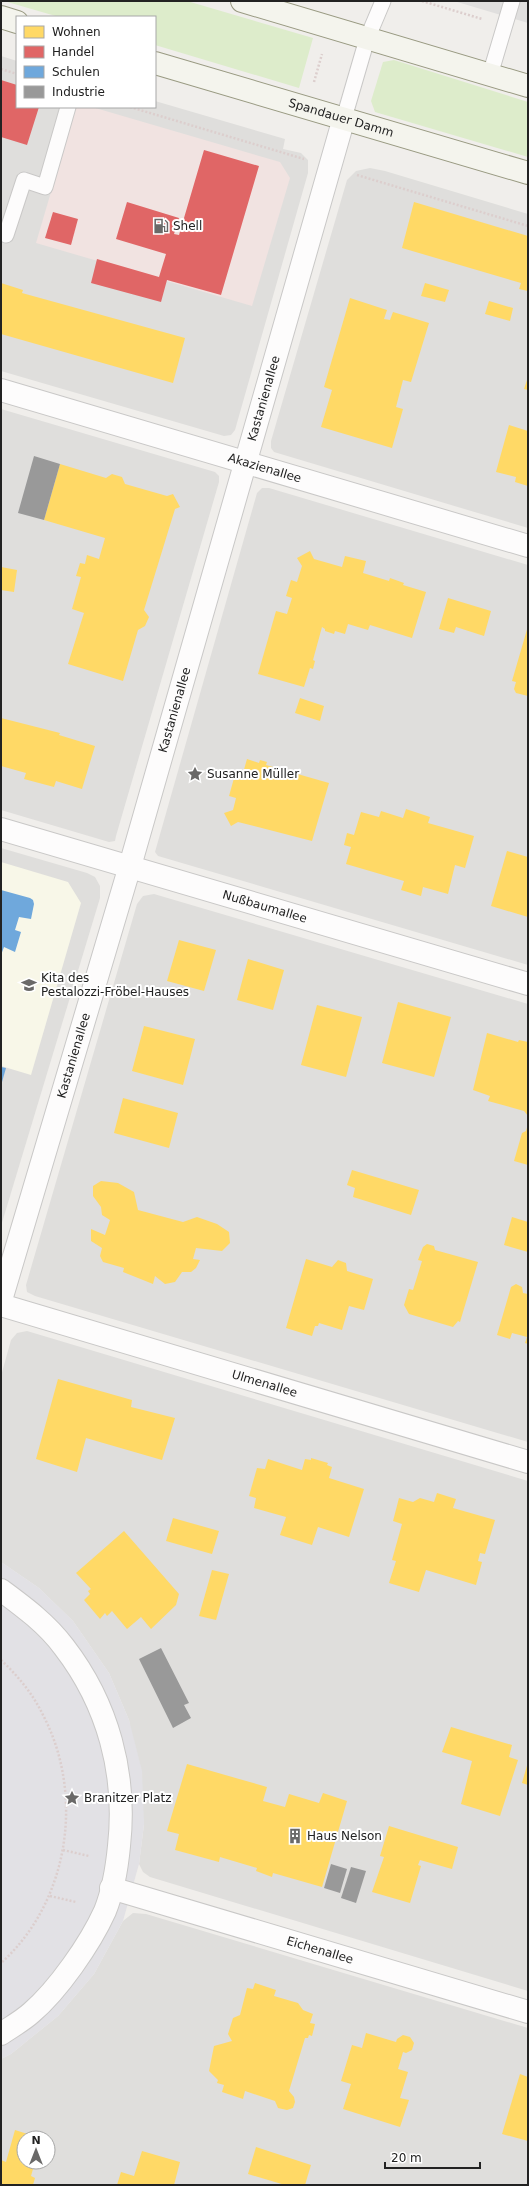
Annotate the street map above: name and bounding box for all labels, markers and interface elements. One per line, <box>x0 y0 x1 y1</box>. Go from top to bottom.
legend <box>16 16 156 108</box>
text: Wohnen <box>52 25 101 39</box>
text: Handel <box>52 45 94 59</box>
text: Schulen <box>52 65 100 79</box>
text: Industrie <box>52 85 105 99</box>
street label: Spandauer Damm <box>287 96 395 140</box>
fuel station icon: Shell <box>152 217 170 235</box>
place label: Shell <box>173 219 202 233</box>
street label: Kastanienallee <box>245 354 283 443</box>
street label: Akazienallee <box>226 451 303 486</box>
street label: Kastanienallee <box>156 666 193 754</box>
place icon: Susanne Müller <box>186 765 204 783</box>
place label: Susanne Müller <box>207 767 299 781</box>
street label: Nußbaumallee <box>221 888 309 926</box>
place label: Kita des Pestalozzi-Fröbel-Hauses <box>41 971 189 999</box>
school or university icon: Kita des Pestalozzi-Fröbel-Hauses <box>20 976 38 994</box>
street label: Kastanienallee <box>54 1011 93 1100</box>
street label: Ulmenallee <box>230 1367 299 1400</box>
place icon: Branitzer Platz <box>63 1789 81 1807</box>
place label: Branitzer Platz <box>84 1791 172 1805</box>
building icon: Haus Nelson <box>286 1827 304 1845</box>
place label: Haus Nelson <box>307 1829 382 1843</box>
street label: Eichenallee <box>285 1934 355 1967</box>
north arrow <box>16 2130 56 2170</box>
text: N <box>31 2134 41 2147</box>
scale bar <box>385 2144 480 2170</box>
text: 20 m <box>391 2151 422 2165</box>

